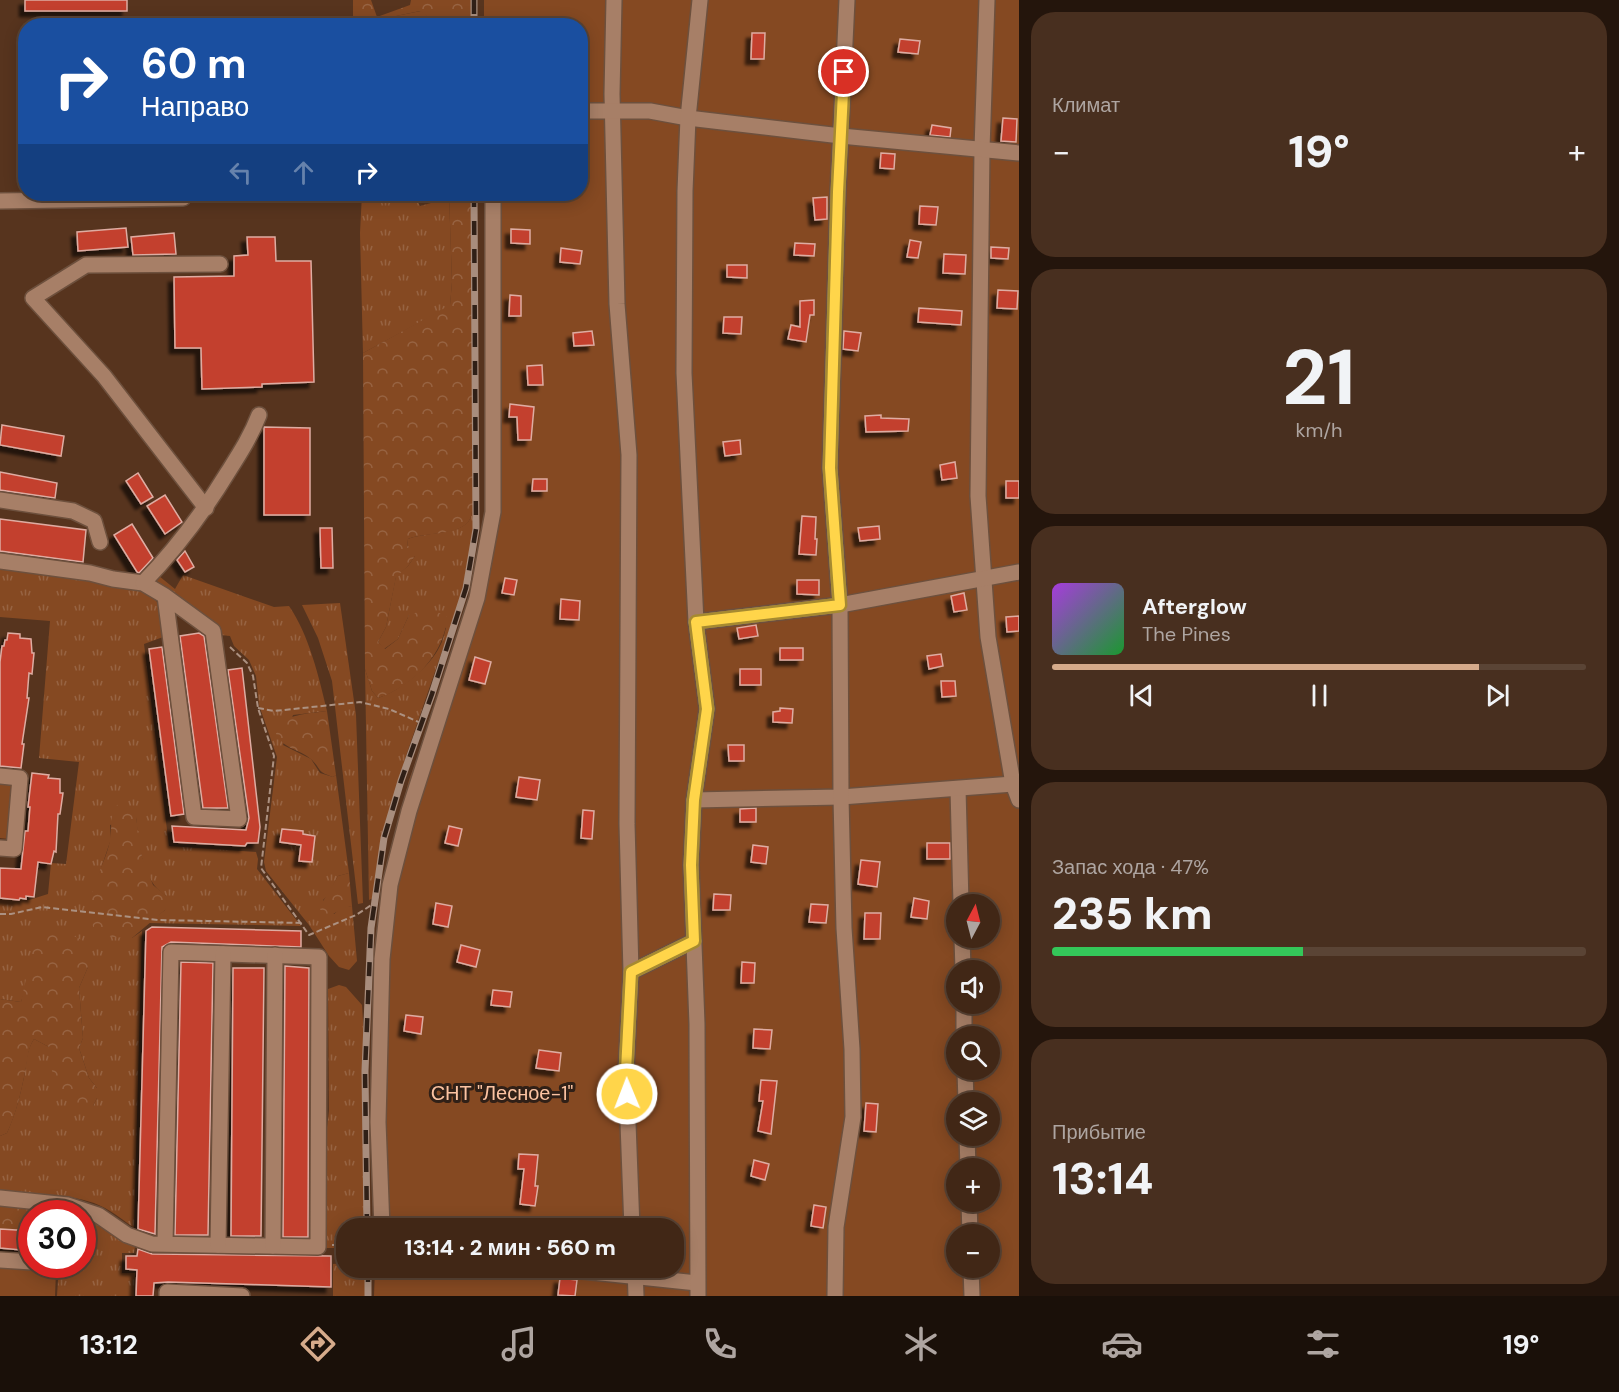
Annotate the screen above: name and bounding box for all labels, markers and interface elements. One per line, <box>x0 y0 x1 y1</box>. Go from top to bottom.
text: 60 m <box>141 36 247 91</box>
icon: right <box>42 42 120 120</box>
pin <box>818 46 869 97</box>
icon: arrive <box>827 55 860 88</box>
text: Направо <box>141 89 249 124</box>
text: Климат <box>1052 92 1120 118</box>
text: 19° <box>1288 122 1350 181</box>
text: − <box>1052 130 1070 173</box>
text: + <box>1568 130 1586 173</box>
icon: left <box>224 156 257 189</box>
icon: ahead <box>287 156 320 189</box>
icon: right <box>350 156 383 189</box>
text: 21 <box>1282 327 1356 428</box>
text: km/h <box>1295 417 1343 443</box>
text: Afterglow <box>1142 592 1247 621</box>
text: The Pines <box>1142 621 1231 647</box>
icon: previous <box>1125 679 1158 712</box>
icon: pause <box>1303 679 1336 712</box>
icon: next <box>1481 679 1514 712</box>
text: Запас хода · 47% <box>1052 854 1209 880</box>
text: 235 km <box>1052 884 1213 943</box>
north arrow <box>946 894 1000 948</box>
map controls <box>946 894 1000 1278</box>
button: sound <box>946 960 1000 1014</box>
button: search <box>946 1026 1000 1080</box>
position arrow <box>595 1062 659 1126</box>
park label: СНТ "Лесное-1" <box>431 1080 574 1106</box>
button: layers <box>946 1092 1000 1146</box>
text: Прибытие <box>1052 1119 1146 1145</box>
text: 13:14 <box>1052 1149 1154 1208</box>
button: + <box>946 1158 1000 1212</box>
speed limit sign: 30 <box>18 1200 96 1278</box>
button: − <box>946 1224 1000 1278</box>
text: 13:14 · 2 мин · 560 m <box>404 1233 616 1262</box>
icon: directions <box>297 1323 339 1365</box>
icon: music <box>498 1323 540 1365</box>
icon: phone <box>699 1323 741 1365</box>
icon: climate <box>900 1323 942 1365</box>
icon: car <box>1101 1323 1143 1365</box>
icon: filters <box>1302 1323 1344 1365</box>
text: 13:12 <box>79 1327 138 1362</box>
text: 19° <box>1503 1327 1539 1362</box>

